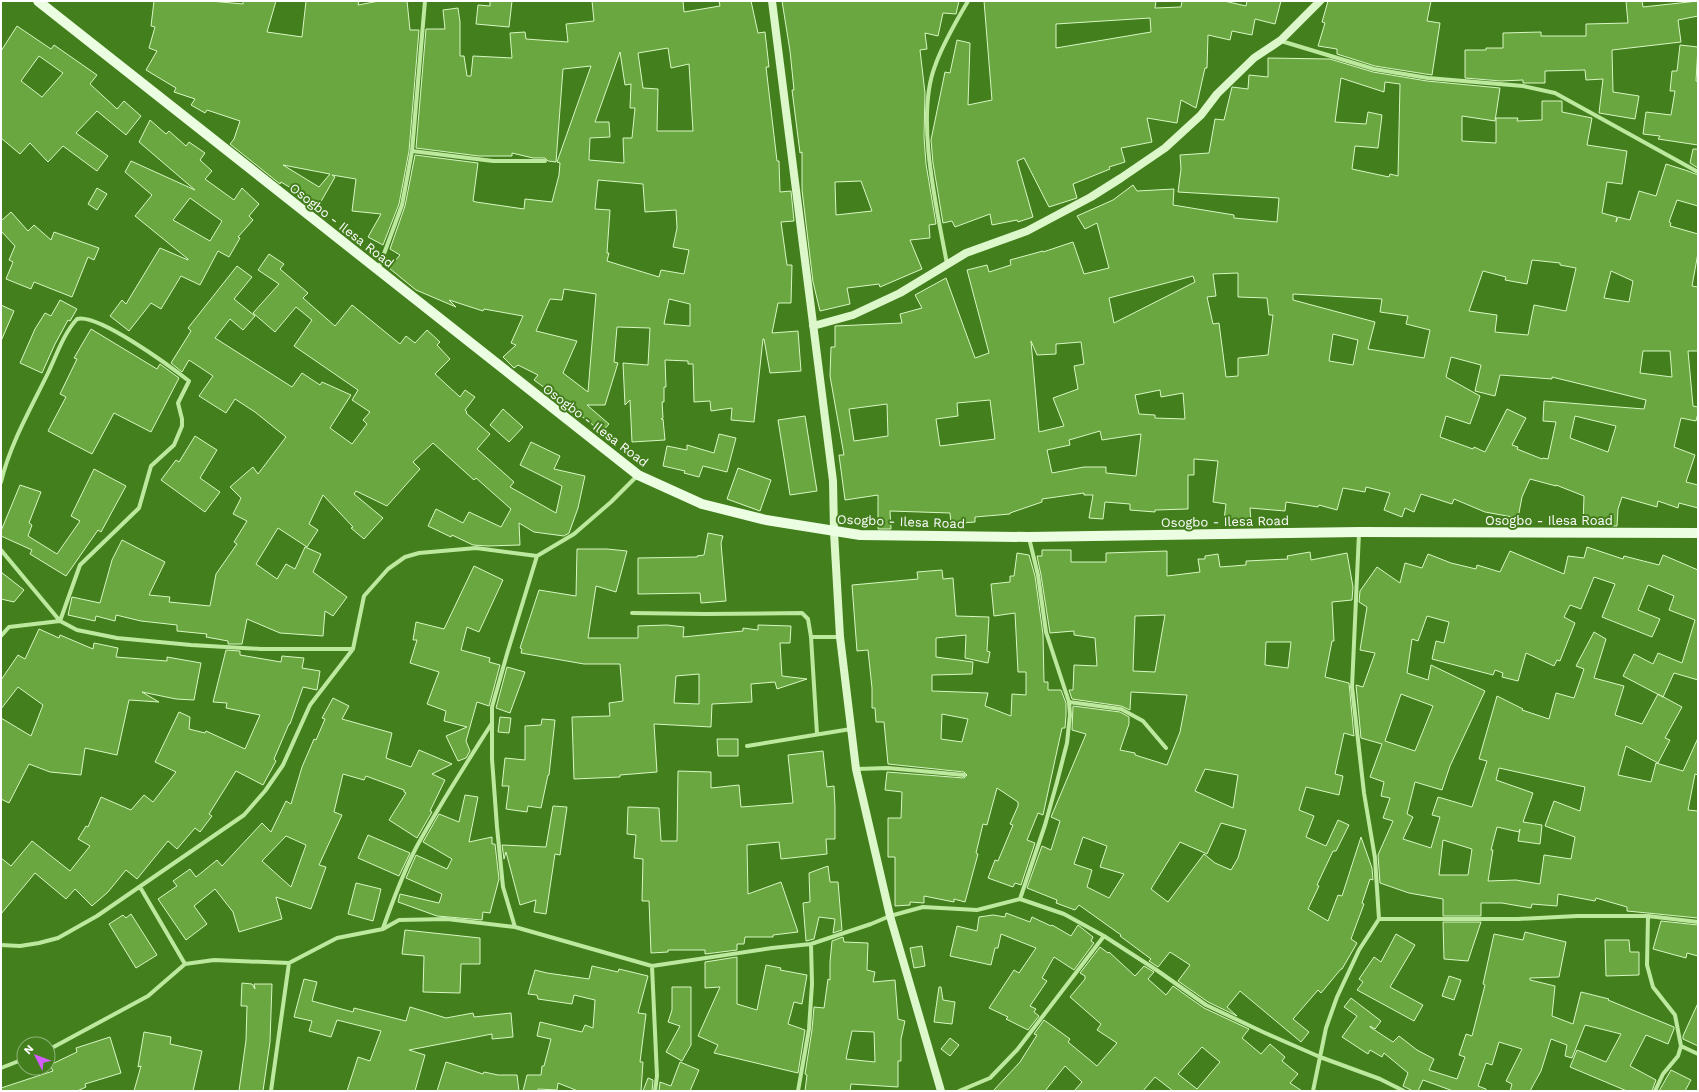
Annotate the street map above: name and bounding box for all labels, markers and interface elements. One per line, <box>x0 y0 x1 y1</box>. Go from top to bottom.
street label: Osogbo - Ilesa Road <box>287 180 397 271</box>
street label: Osogbo - Ilesa Road <box>540 381 651 470</box>
street label: Osogbo - Ilesa Road <box>837 512 965 531</box>
street label: Osogbo - Ilesa Road <box>1161 513 1289 530</box>
street label: Osogbo - Ilesa Road <box>1485 513 1613 528</box>
north arrow <box>16 1036 56 1076</box>
text: N <box>21 1042 36 1057</box>

